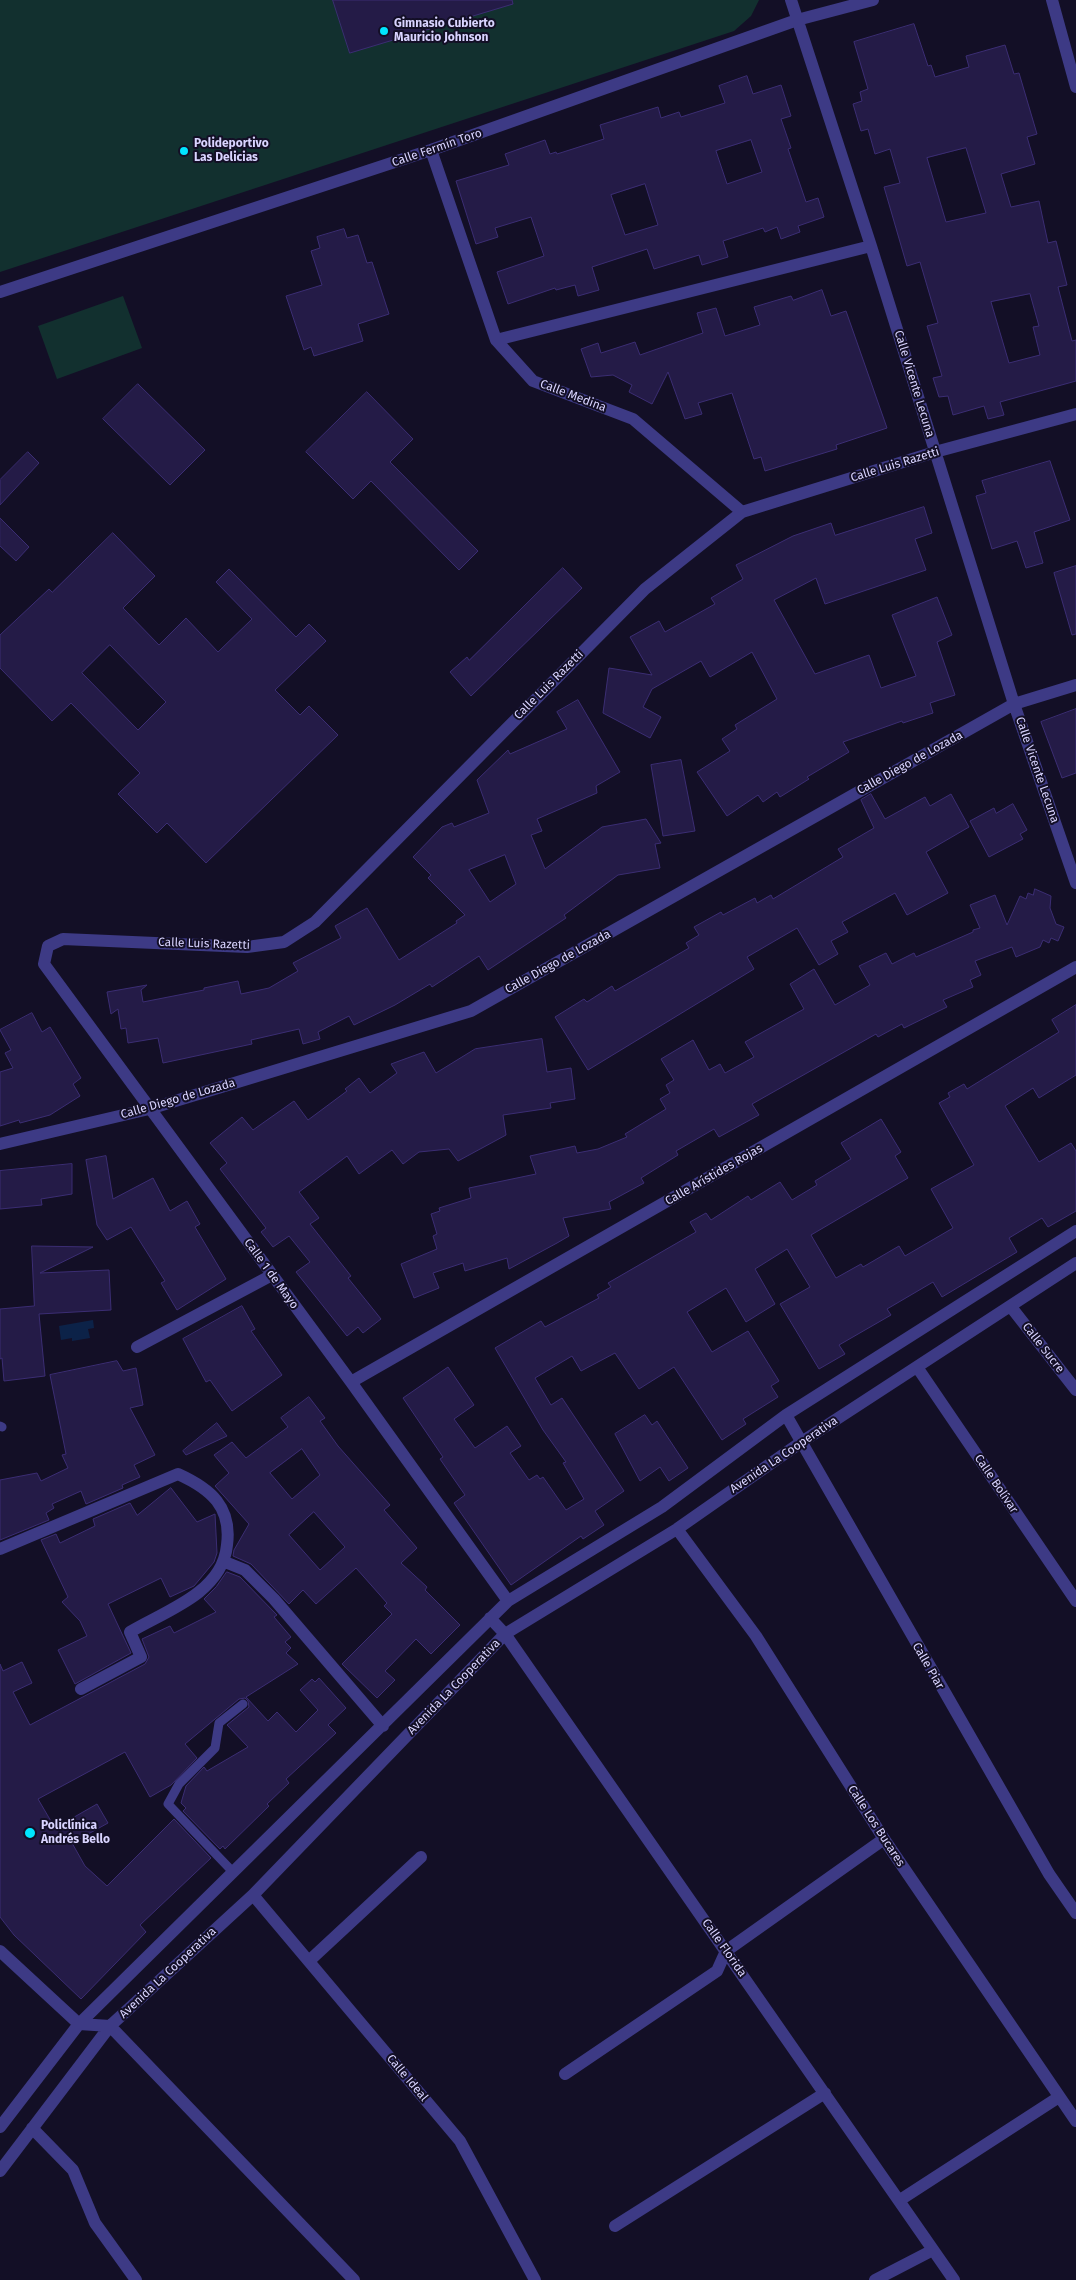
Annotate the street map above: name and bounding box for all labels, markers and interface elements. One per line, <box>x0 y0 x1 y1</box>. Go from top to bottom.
place label: Gimnasio Cubierto Mauricio Johnson <box>394 17 495 45</box>
marker: Gimnasio Cubierto Mauricio Johnson <box>378 25 390 37</box>
street label: Calle Fermín Toro <box>390 126 484 170</box>
place label: Polideportivo Las Delicias <box>194 137 269 165</box>
marker: Polideportivo Las Delicias <box>178 145 190 157</box>
street label: Calle Vicente Lecuna <box>891 329 937 439</box>
street label: Calle Medina <box>538 377 608 415</box>
street label: Calle Luis Razetti <box>849 445 941 485</box>
street label: Calle Luis Razetti <box>511 647 587 723</box>
street label: Calle Vicente Lecuna <box>1012 715 1062 825</box>
street label: Calle Diego de Lozada <box>855 728 965 798</box>
street label: Calle Diego de Lozada <box>503 927 613 997</box>
street label: Calle Luis Razetti <box>158 935 250 953</box>
street label: Calle Diego de Lozada <box>119 1076 237 1122</box>
street label: Calle Arístides Rojas <box>663 1141 765 1209</box>
street label: Calle 1 de Mayo <box>241 1236 301 1312</box>
street label: Calle Sucre <box>1019 1320 1067 1376</box>
street label: Avenida La Cooperativa <box>727 1414 841 1496</box>
street label: Calle Bolívar <box>971 1452 1021 1516</box>
street label: Avenida La Cooperativa <box>405 1636 503 1738</box>
street label: Calle Piar <box>909 1640 947 1692</box>
street label: Calle Los Bucares <box>844 1783 908 1869</box>
place label: Policlínica Andrés Bello <box>41 1819 110 1847</box>
marker: Policlínica Andrés Bello <box>23 1826 37 1840</box>
street label: Calle Florida <box>699 1916 749 1980</box>
street label: Avenida La Cooperativa <box>117 1924 219 2022</box>
street label: Calle Ideal <box>383 2052 431 2104</box>

